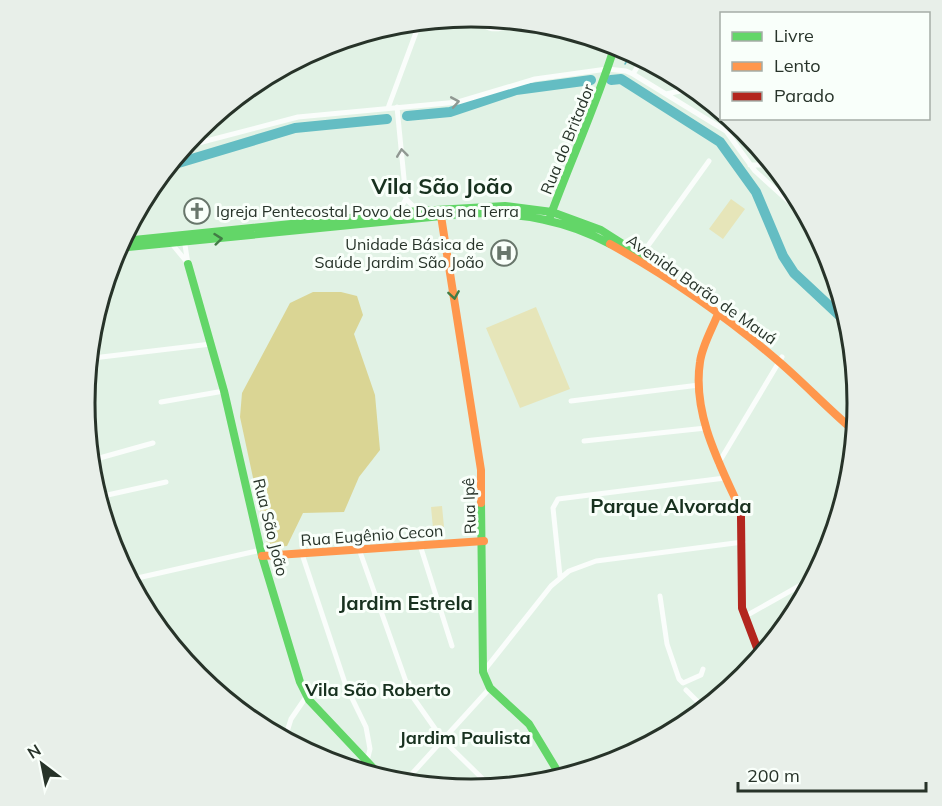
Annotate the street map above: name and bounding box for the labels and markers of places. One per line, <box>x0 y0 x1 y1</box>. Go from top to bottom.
church icon: Igreja Pentecostal Povo de Deus na Terra <box>182 196 212 226</box>
place label: Igreja Pentecostal Povo de Deus na Terra <box>216 201 519 221</box>
place label: Unidade Básica de Saúde Jardim São João <box>315 234 484 272</box>
hospital icon: Unidade Básica de Saúde Jardim São João <box>489 238 519 268</box>

